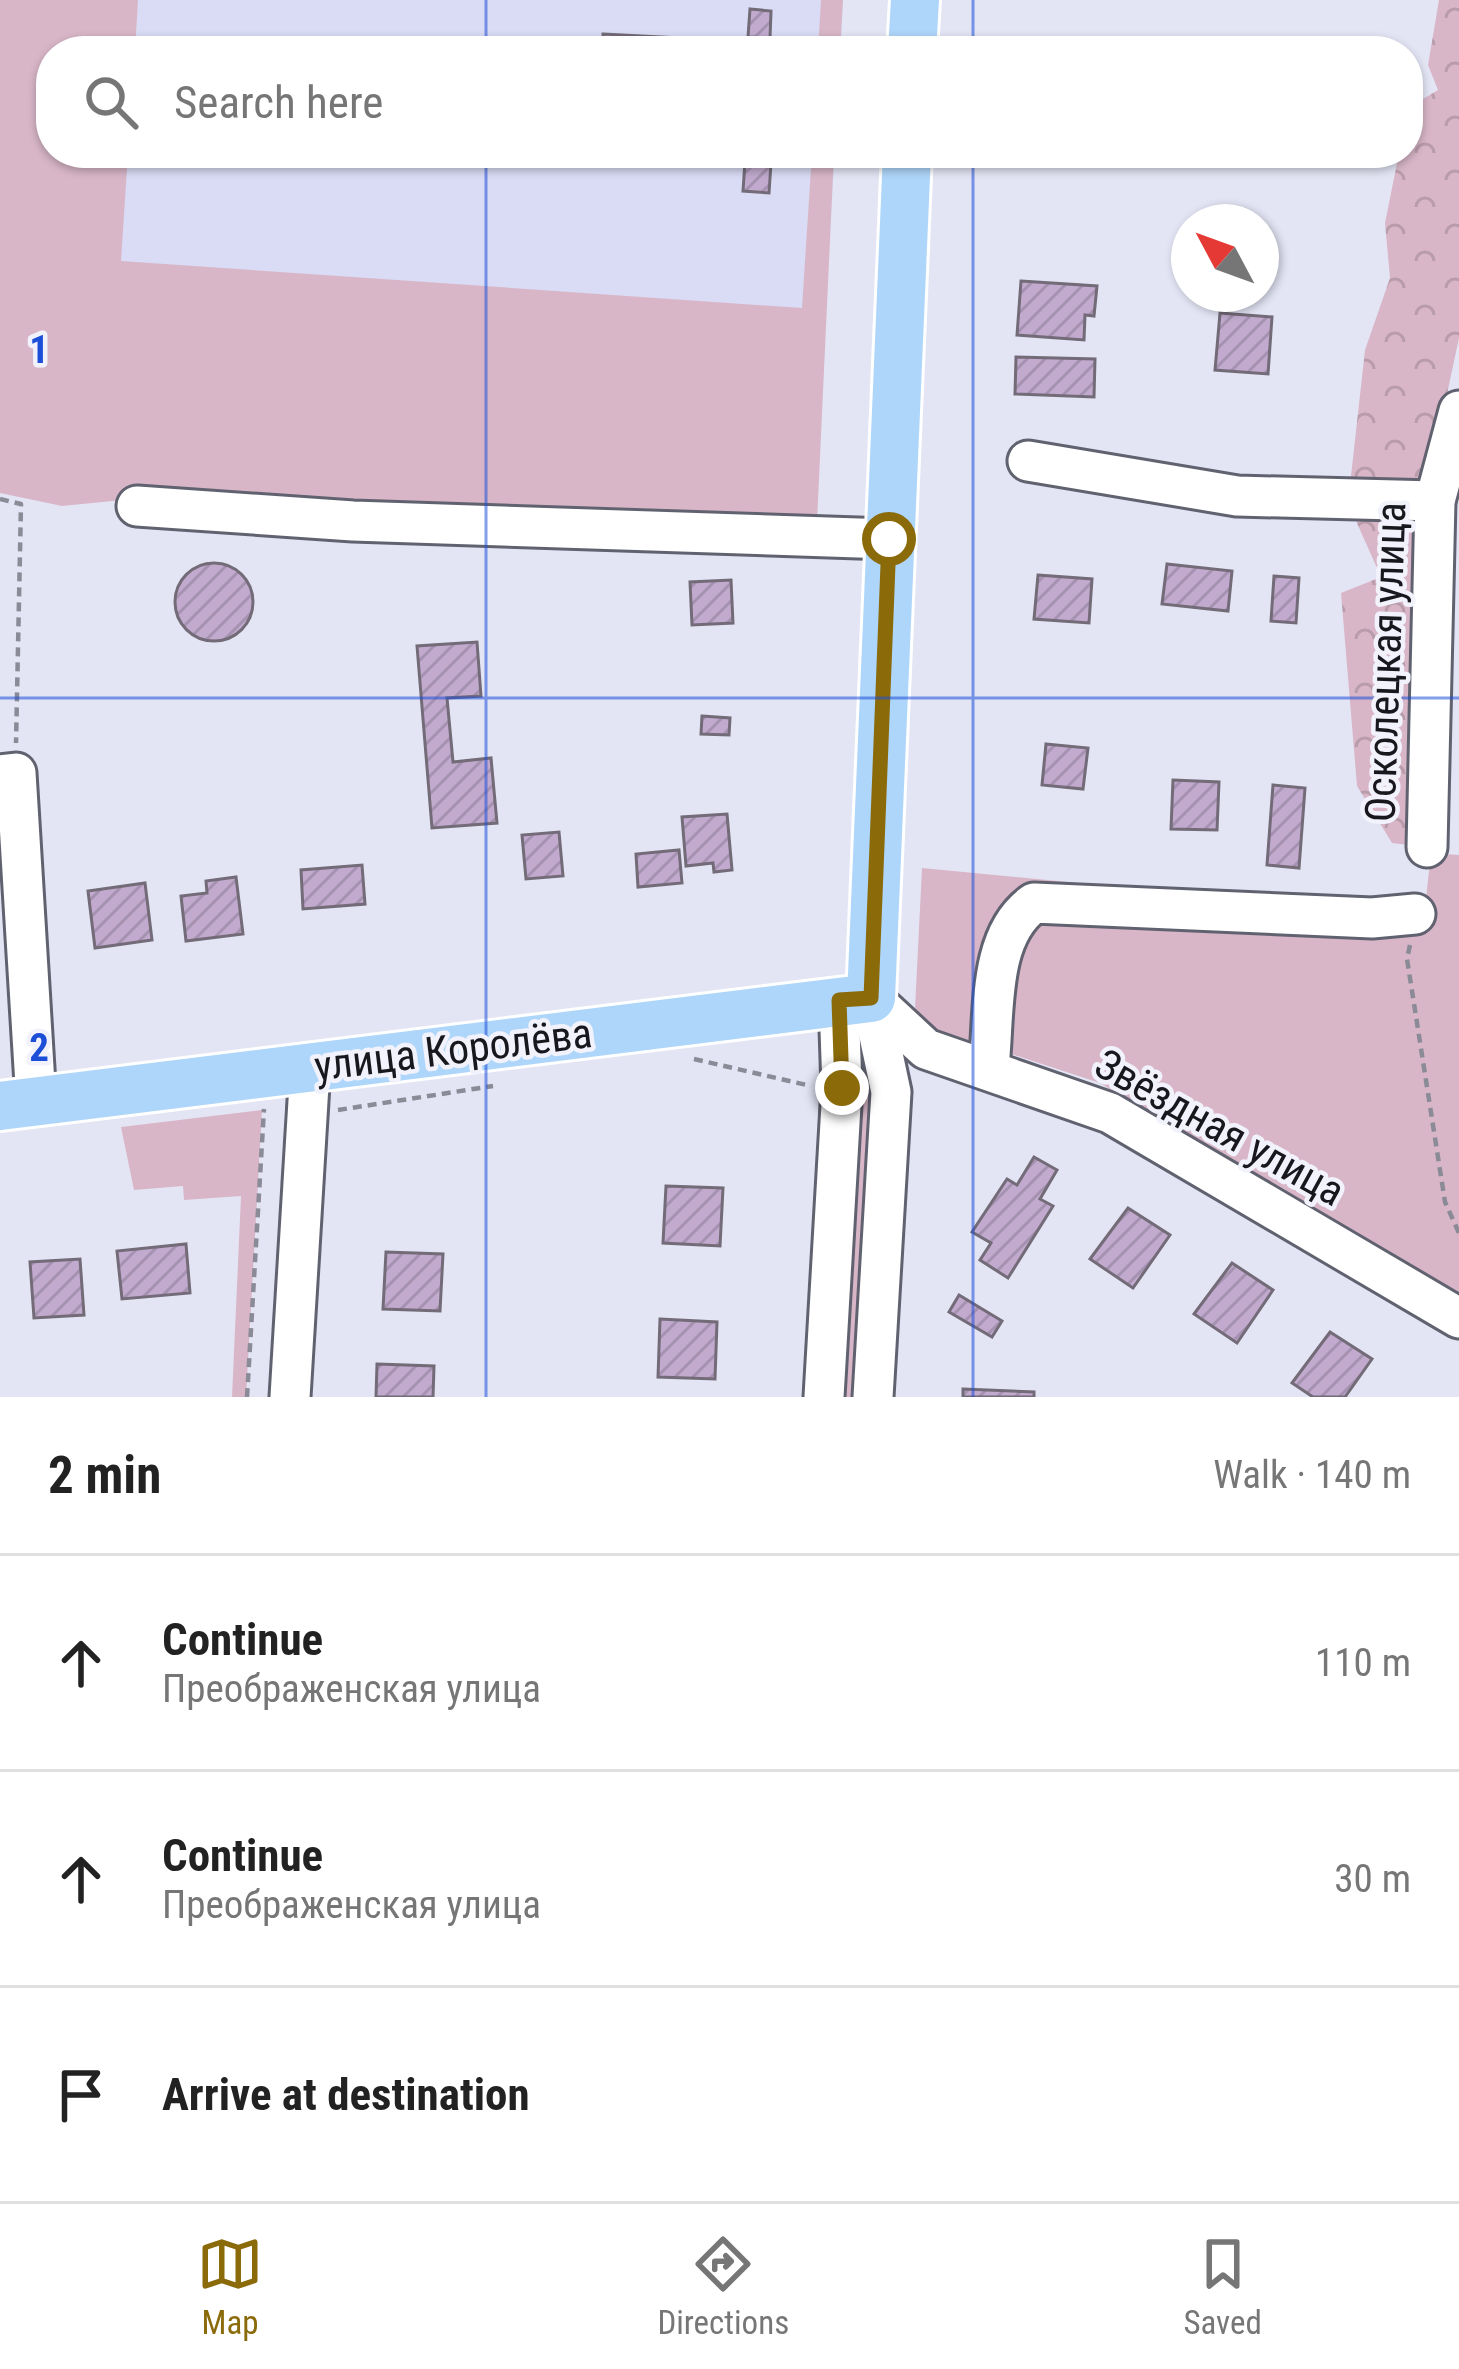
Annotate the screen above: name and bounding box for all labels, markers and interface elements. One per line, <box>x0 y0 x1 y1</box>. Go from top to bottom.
search box <box>36 36 1423 168</box>
icon: search <box>78 69 144 135</box>
text: Search here <box>174 76 383 129</box>
north arrow <box>1171 204 1279 312</box>
text: 1 <box>29 327 49 373</box>
street label: Осколецкая улица <box>1355 501 1416 823</box>
route start <box>862 512 916 566</box>
street label: улица Королёва <box>312 1008 595 1091</box>
text: 2 <box>29 1025 49 1071</box>
street label: Звёздная улица <box>1087 1039 1353 1216</box>
route end <box>815 1061 869 1115</box>
text: 2 min <box>48 1446 161 1505</box>
text: Walk · 140 m <box>1213 1452 1411 1498</box>
text: Continue <box>162 1613 323 1666</box>
icon: ahead <box>48 1630 114 1696</box>
text: 110 m <box>1315 1640 1411 1686</box>
text: Преображенская улица <box>162 1666 541 1712</box>
text: Continue <box>162 1829 323 1882</box>
icon: ahead <box>48 1846 114 1912</box>
text: 30 m <box>1334 1856 1411 1902</box>
text: Преображенская улица <box>162 1882 541 1928</box>
icon: arrive <box>48 2062 114 2128</box>
text: Arrive at destination <box>162 2068 530 2121</box>
tab: Map <box>197 2231 263 2342</box>
tab: Directions <box>657 2231 789 2342</box>
tab: Saved <box>1183 2231 1262 2342</box>

